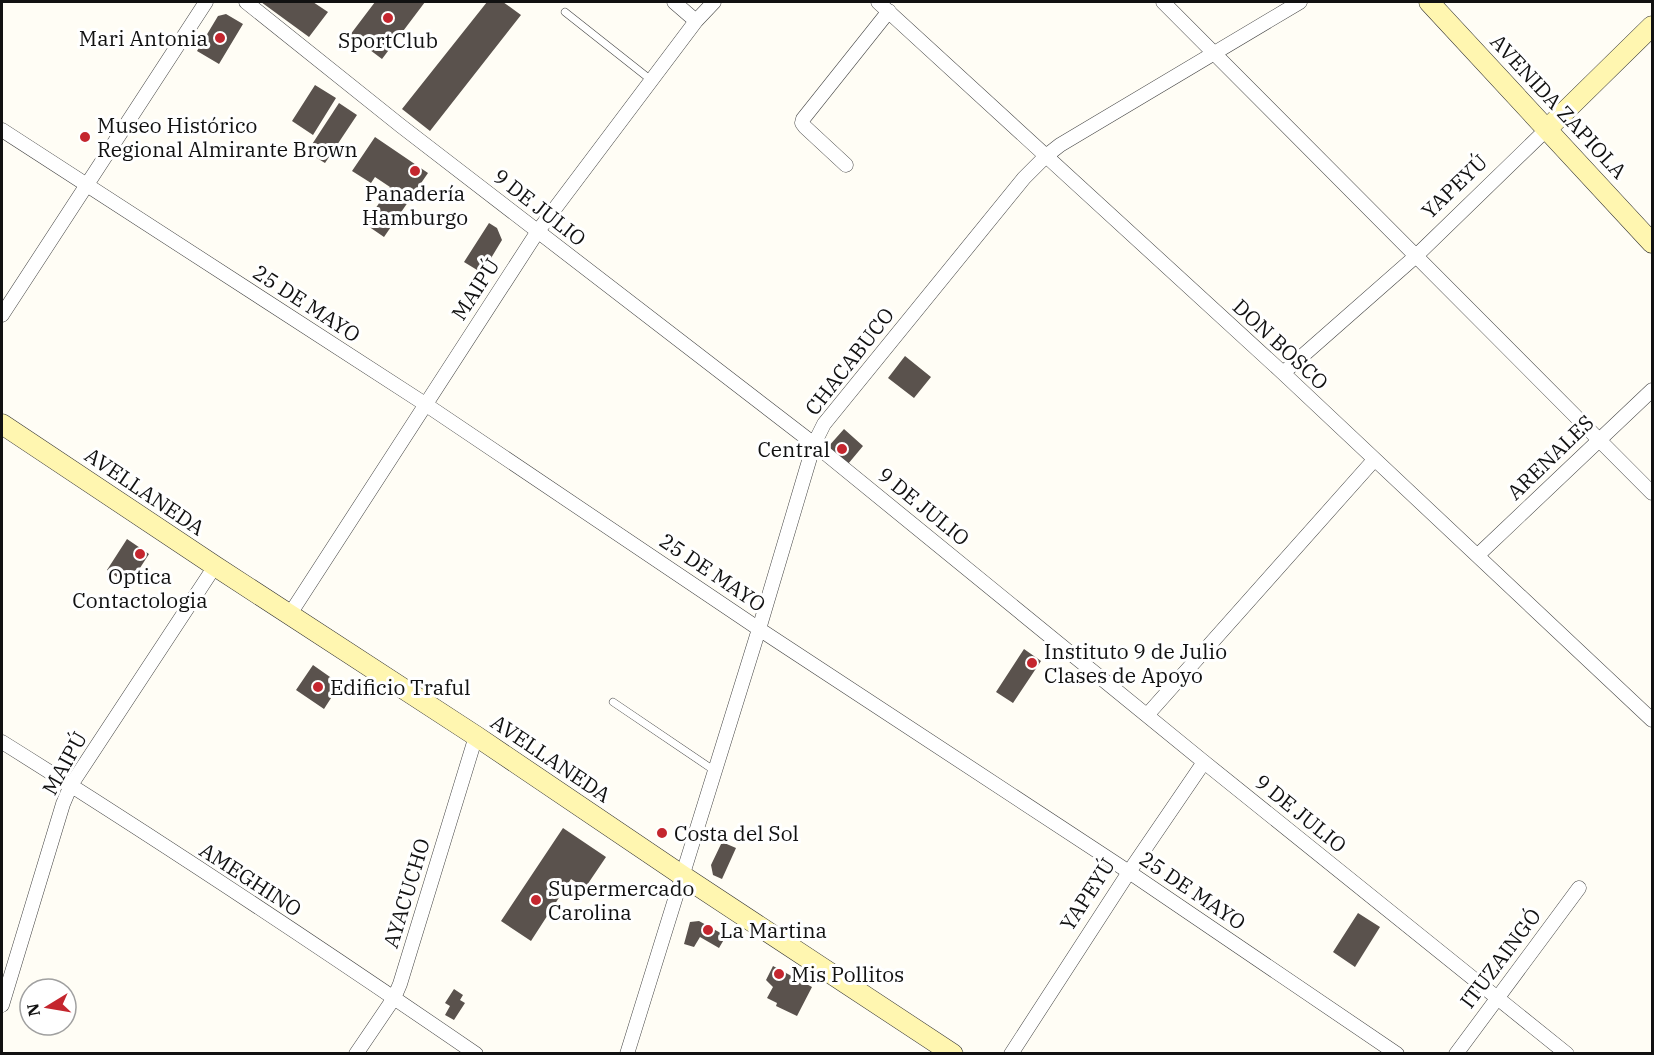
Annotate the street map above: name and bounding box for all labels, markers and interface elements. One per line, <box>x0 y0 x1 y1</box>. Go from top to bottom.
marker: SportClub <box>381 11 395 25</box>
place label: Mari Antonia <box>79 24 208 52</box>
place label: SportClub <box>338 26 438 54</box>
street label: AVENIDA ZAPIOLA <box>1485 28 1634 185</box>
marker: Mari Antonia <box>213 31 227 45</box>
place label: Museo Histórico Regional Almirante Brown <box>97 111 358 163</box>
marker: Museo Histórico Regional Almirante Brown <box>78 130 92 144</box>
street label: YAPEYÚ <box>1415 148 1493 224</box>
street label: 9 DE JULIO <box>488 162 592 252</box>
marker: Panadería Hamburgo <box>408 164 422 178</box>
place label: Panadería Hamburgo <box>362 179 468 231</box>
street label: MAIPÚ <box>445 253 505 325</box>
street label: 25 DE MAYO <box>248 258 366 348</box>
street label: DON BOSCO <box>1227 292 1335 396</box>
street label: CHACABUCO <box>798 301 900 421</box>
street label: ARENALES <box>1500 408 1600 506</box>
place label: Central <box>757 435 830 463</box>
street label: AVELLANEDA <box>80 441 211 542</box>
marker: Central <box>835 442 849 456</box>
street label: 9 DE JULIO <box>872 460 976 552</box>
street label: 25 DE MAYO <box>654 526 772 618</box>
marker: Optica Contactologia <box>133 547 147 561</box>
place label: Optica Contactologia <box>72 562 208 614</box>
place label: Instituto 9 de Julio Clases de Apoyo <box>1044 637 1227 689</box>
marker: Instituto 9 de Julio Clases de Apoyo <box>1025 656 1039 670</box>
place label: Edificio Traful <box>330 673 471 701</box>
marker: Edificio Traful <box>311 680 325 694</box>
street label: AVELLANEDA <box>486 708 617 809</box>
street label: MAIPÚ <box>35 726 93 800</box>
street label: 9 DE JULIO <box>1249 767 1353 859</box>
place label: Costa del Sol <box>674 819 799 847</box>
marker: Costa del Sol <box>655 826 669 840</box>
street label: AYACUCHO <box>376 835 436 951</box>
street label: AMEGHINO <box>195 836 307 922</box>
street label: 25 DE MAYO <box>1134 844 1252 936</box>
street label: YAPEYÚ <box>1053 852 1121 936</box>
place label: Supermercado Carolina <box>548 874 694 926</box>
marker: Supermercado Carolina <box>529 893 543 907</box>
street label: ITUZAINGÓ <box>1453 902 1547 1014</box>
place label: La Martina <box>720 916 827 944</box>
marker: La Martina <box>701 923 715 937</box>
place label: Mis Pollitos <box>791 960 904 988</box>
marker: Mis Pollitos <box>772 967 786 981</box>
north arrow <box>18 977 78 1037</box>
text: N <box>22 1002 44 1018</box>

